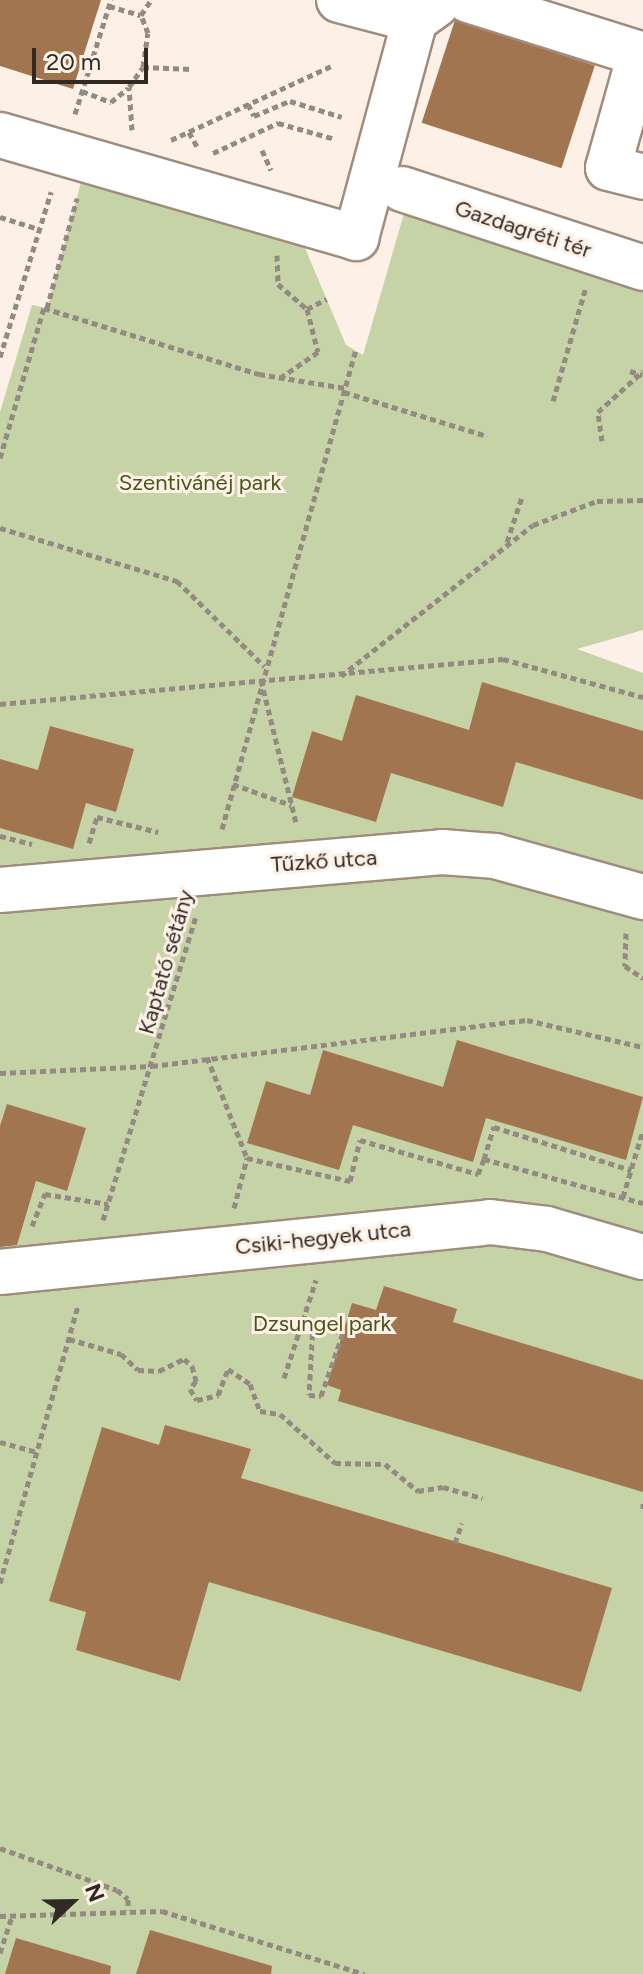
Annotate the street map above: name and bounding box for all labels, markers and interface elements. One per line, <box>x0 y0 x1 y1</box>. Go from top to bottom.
scale bar <box>36 32 152 82</box>
text: 20 m <box>46 47 101 76</box>
street label: Gazdagréti tér <box>451 195 595 263</box>
park label: Szentivánéj park <box>119 470 281 496</box>
street label: Tűzkő utca <box>270 844 378 878</box>
street label: Kaptató sétány <box>133 887 199 1037</box>
street label: Csiki-hegyek utca <box>234 1216 412 1260</box>
park label: Dzsungel park <box>253 1311 391 1337</box>
north arrow <box>32 1862 112 1942</box>
text: N <box>79 1880 110 1906</box>

